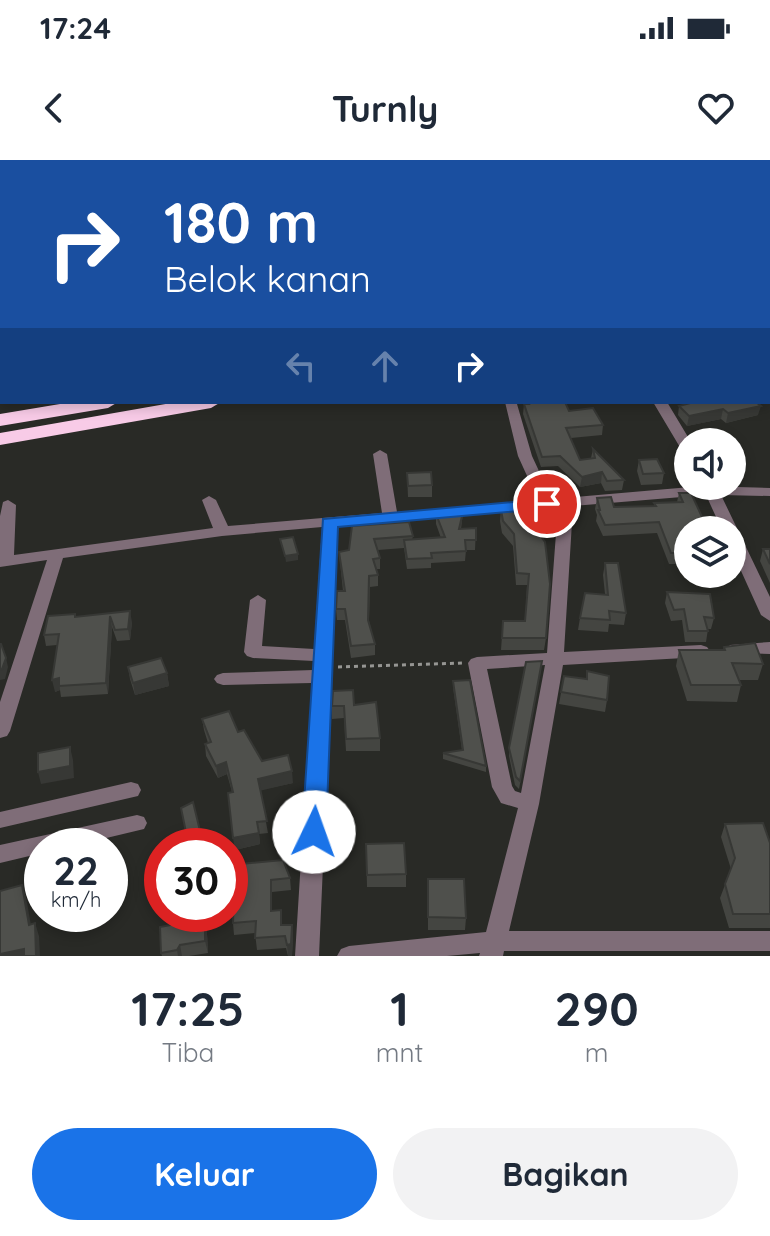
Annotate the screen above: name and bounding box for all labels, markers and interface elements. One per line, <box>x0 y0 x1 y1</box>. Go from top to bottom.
text: 17:24 <box>40 9 111 47</box>
icon: back <box>32 86 76 130</box>
text: Turnly <box>332 86 438 131</box>
icon: heart <box>694 86 738 130</box>
text: 180 m <box>164 187 318 257</box>
icon: right <box>32 192 136 296</box>
text: Belok kanan <box>164 256 371 301</box>
icon: left <box>279 344 323 388</box>
icon: ahead <box>363 344 407 388</box>
icon: right <box>447 344 491 388</box>
map controls <box>674 428 746 588</box>
button: sound <box>674 428 746 500</box>
pin <box>513 470 581 538</box>
icon: arrive <box>525 482 569 526</box>
button: layers <box>674 516 746 588</box>
position arrow <box>272 790 356 874</box>
speed limit sign: 30 <box>144 828 248 932</box>
text: 22 <box>53 845 99 895</box>
text: km/h <box>51 887 101 912</box>
text: 17:25 <box>131 978 244 1038</box>
text: 1 <box>390 978 409 1038</box>
text: 290 <box>555 978 639 1038</box>
text: Tiba <box>161 1036 214 1069</box>
text: mnt <box>376 1036 423 1069</box>
text: m <box>585 1036 608 1069</box>
button: Keluar <box>32 1128 377 1220</box>
button: Bagikan <box>393 1128 738 1220</box>

